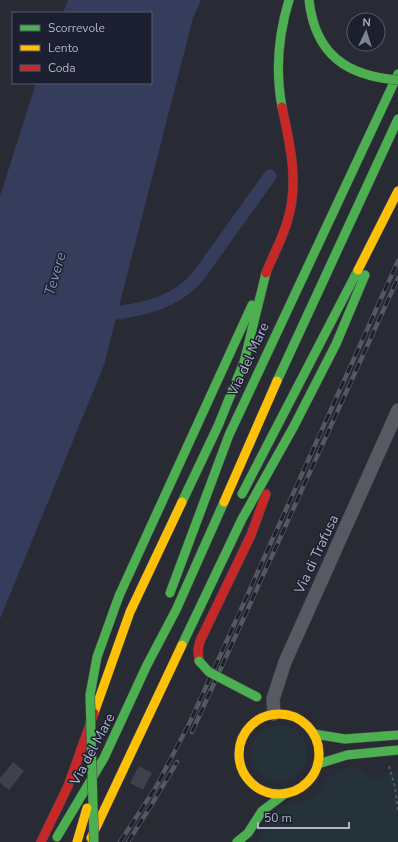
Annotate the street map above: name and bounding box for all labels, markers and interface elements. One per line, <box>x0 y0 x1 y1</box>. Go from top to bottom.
legend <box>12 12 152 84</box>
north arrow <box>346 12 386 52</box>
text: N <box>362 15 371 30</box>
text: Scorrevole <box>48 20 105 36</box>
text: Lento <box>48 40 79 56</box>
text: Coda <box>48 60 76 76</box>
water label: Tevere <box>39 250 71 298</box>
street label: Via del Mare <box>223 319 274 400</box>
street label: Via di Trafusa <box>289 512 343 598</box>
street label: Via del Mare <box>65 710 119 789</box>
scale bar <box>258 804 349 830</box>
text: 50 m <box>264 810 292 826</box>

